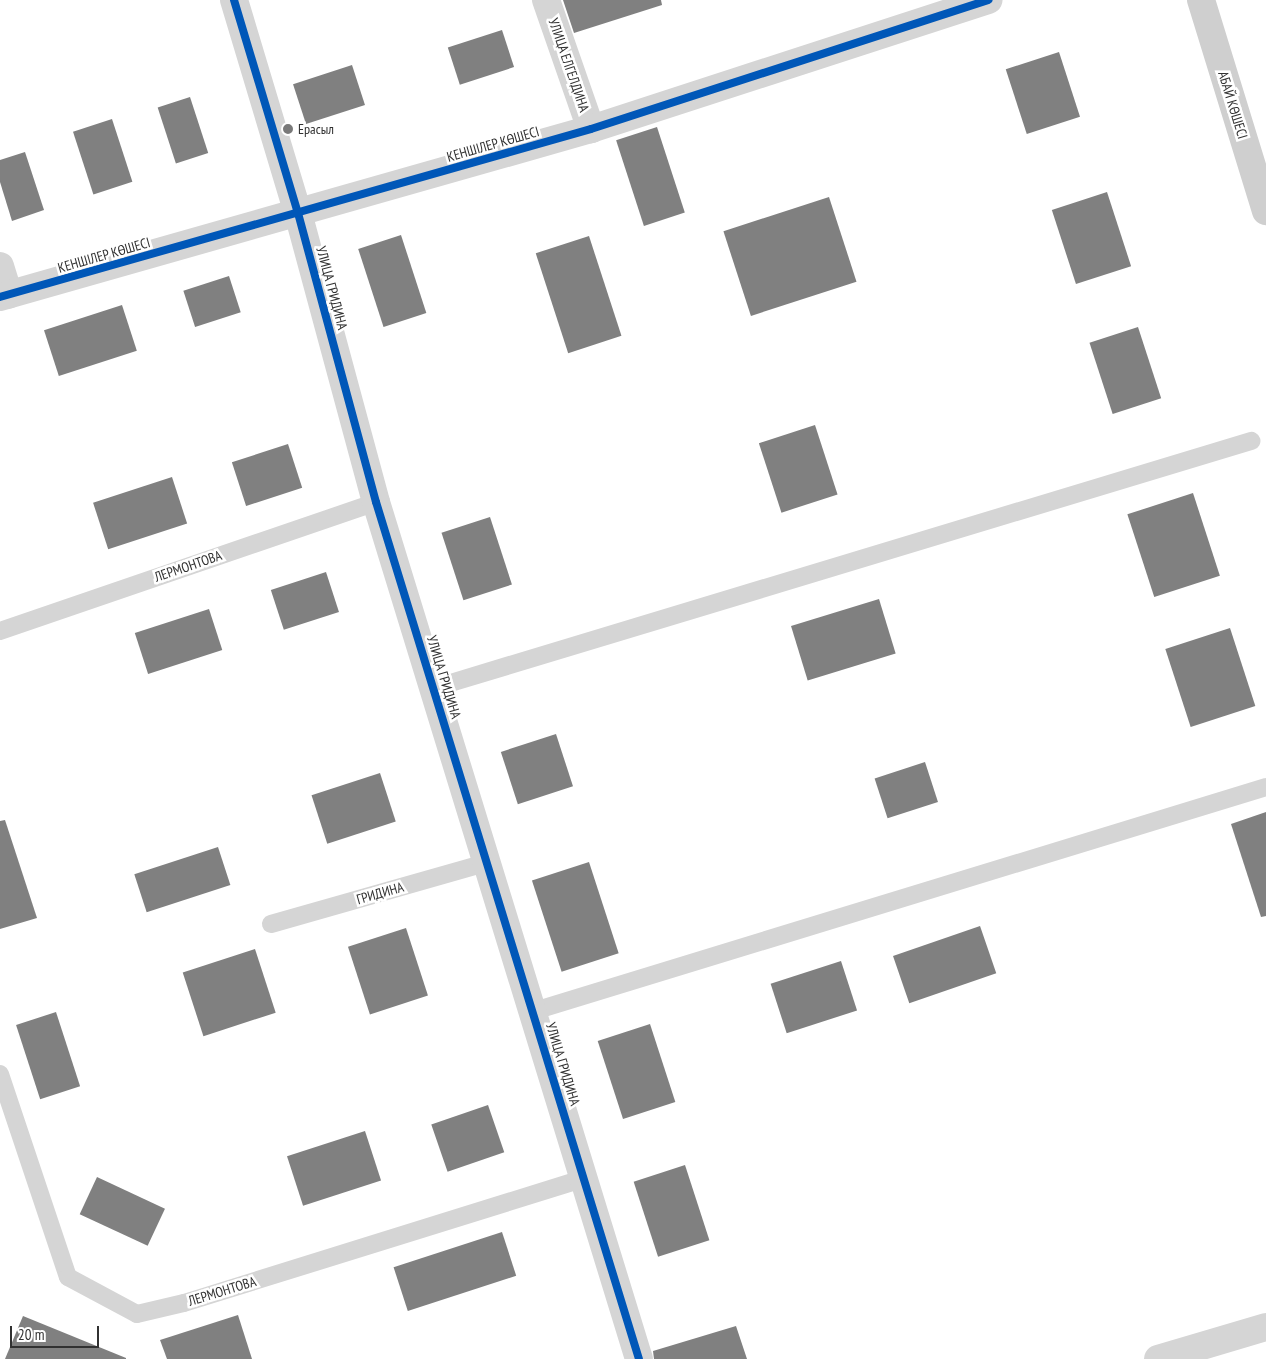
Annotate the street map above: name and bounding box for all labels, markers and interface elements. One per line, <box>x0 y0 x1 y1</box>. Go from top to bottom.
street label: УЛИЦА ЕЛГЕЛДИНА <box>545 16 593 114</box>
street label: АБАЙ КӨШЕСІ <box>1215 69 1251 141</box>
place label: Ерасыл <box>298 121 334 137</box>
marker: Ерасыл <box>282 123 294 135</box>
street label: КЕНШІЛЕР КӨШЕСІ <box>445 123 541 165</box>
street label: КЕНШІЛЕР КӨШЕСІ <box>56 234 152 276</box>
street label: УЛИЦА ГРИДИНА <box>313 244 351 332</box>
street label: ЛЕРМОНТОВА <box>152 547 224 585</box>
street label: УЛИЦА ГРИДИНА <box>423 633 465 721</box>
street label: ГРИДИНА <box>354 878 406 908</box>
street label: УЛИЦА ГРИДИНА <box>542 1020 584 1108</box>
street label: ЛЕРМОНТОВА <box>186 1273 258 1309</box>
scale bar <box>12 1316 101 1348</box>
text: 20 m <box>18 1325 44 1344</box>

